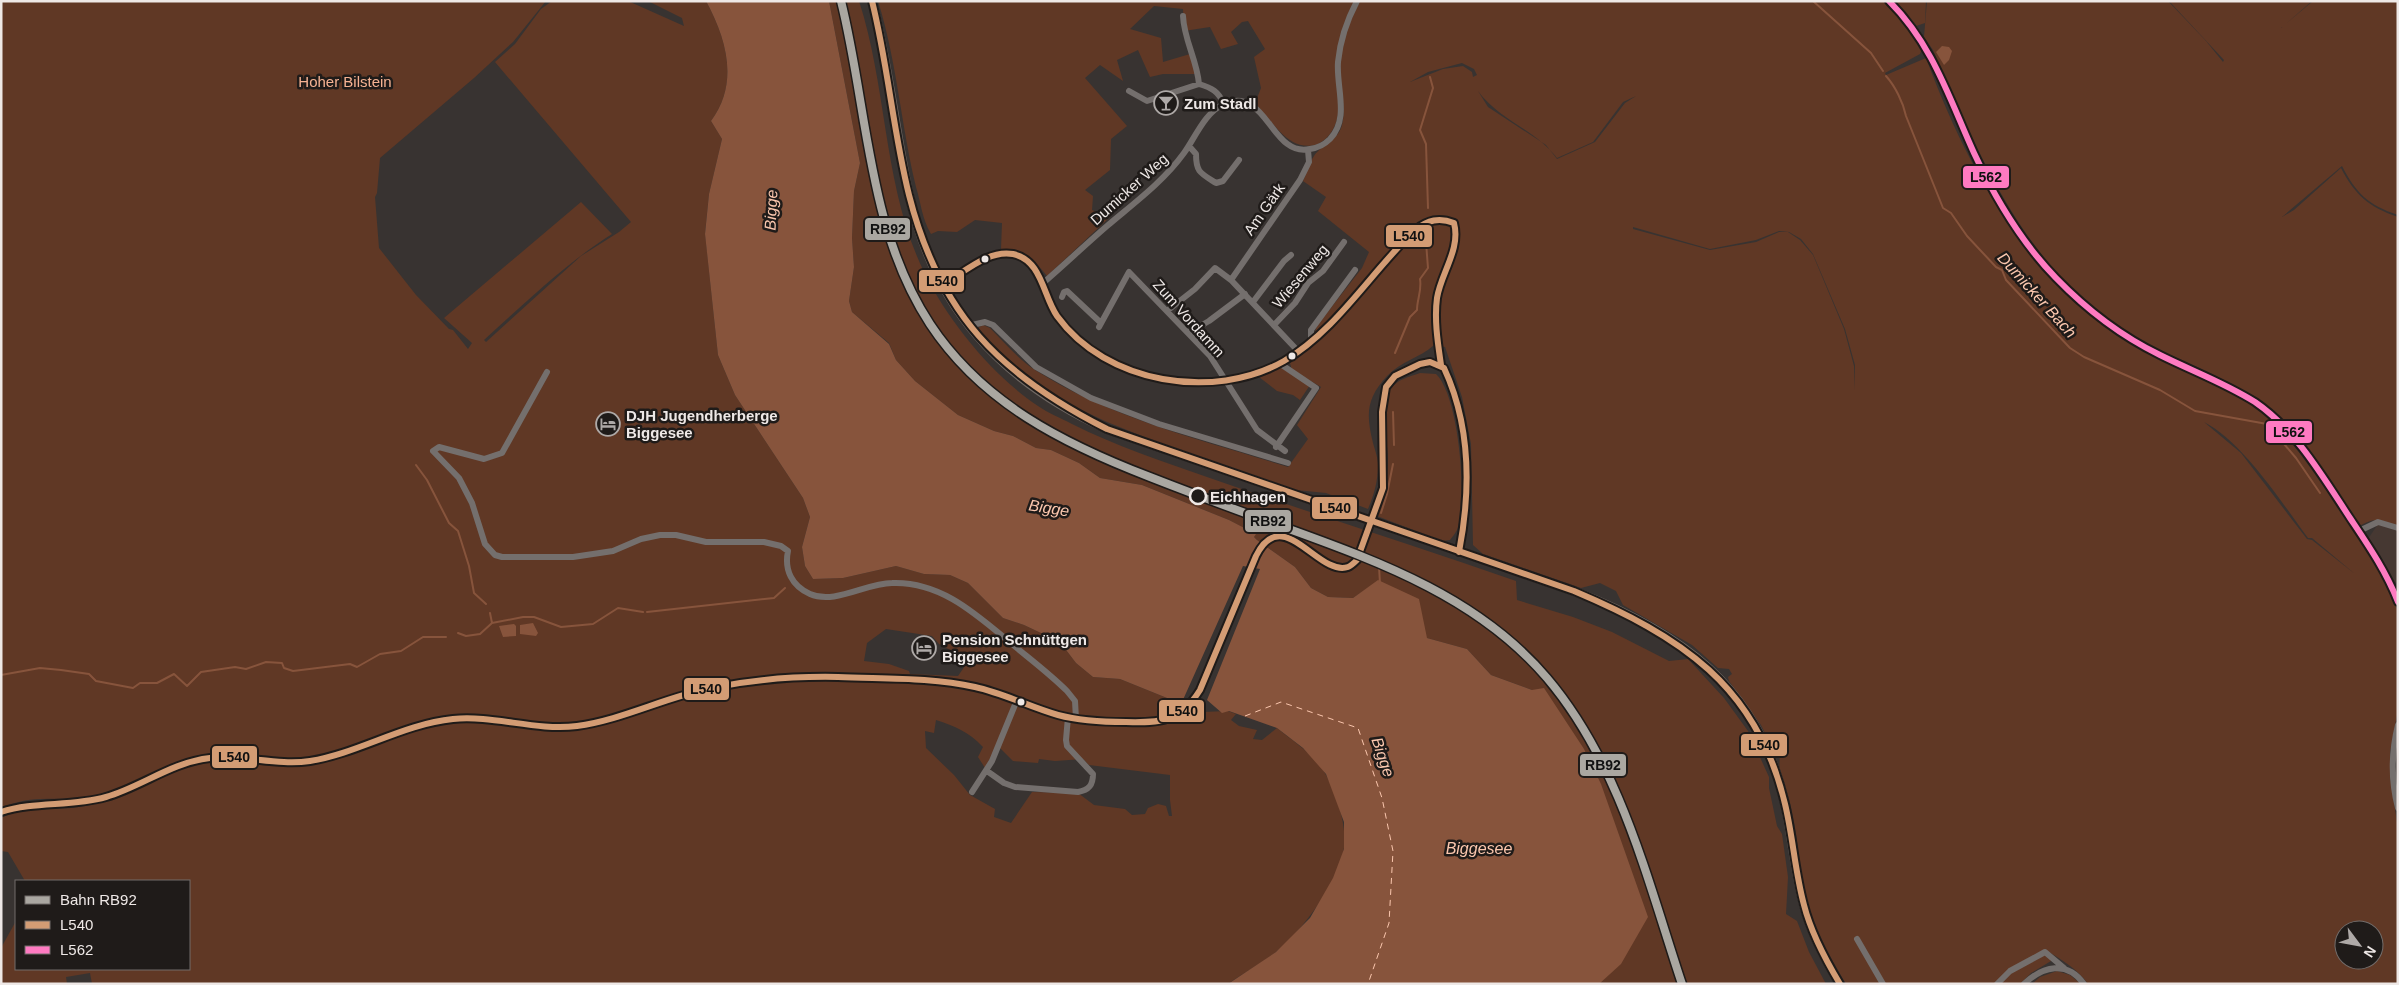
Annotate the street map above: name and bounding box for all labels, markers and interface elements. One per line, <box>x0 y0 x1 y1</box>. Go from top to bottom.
park label: Hoher Bilstein <box>298 73 392 90</box>
bar icon: Zum Stadl <box>1153 90 1179 116</box>
place label: Zum Stadl <box>1184 95 1257 112</box>
street label: Dumicker Weg <box>1087 150 1171 228</box>
line badge: L562 <box>1962 165 2010 189</box>
text: L562 <box>1970 169 2002 185</box>
street label: Am Gärk <box>1240 179 1288 238</box>
water label: Bigge <box>761 189 781 231</box>
line badge: RB92 <box>864 217 911 241</box>
text: RB92 <box>870 221 906 237</box>
line badge: L540 <box>1385 224 1433 248</box>
text: L540 <box>1393 228 1425 244</box>
street label: Wiesenweg <box>1269 241 1331 311</box>
water label: Dumicker Bach <box>1994 249 2080 341</box>
unlabelled marker <box>980 254 990 264</box>
line badge: L540 <box>918 269 965 293</box>
text: L540 <box>926 273 958 289</box>
street label: Zum Vordamm <box>1150 276 1228 360</box>
unlabelled marker <box>1287 351 1297 361</box>
place label: DJH Jugendherberge Biggesee <box>626 407 778 441</box>
hotel icon: DJH Jugendherberge Biggesee <box>595 411 621 437</box>
line badge: L562 <box>2265 420 2313 444</box>
text: L562 <box>2273 424 2305 440</box>
marker: Eichhagen <box>1189 487 1207 505</box>
place label: Eichhagen <box>1210 488 1286 505</box>
water label: Bigge <box>1027 496 1071 520</box>
line badge: L540 <box>1311 496 1358 520</box>
text: L540 <box>1319 500 1351 516</box>
line badge: RB92 <box>1244 509 1292 533</box>
text: RB92 <box>1250 513 1286 529</box>
place label: Pension Schnüttgen Biggesee <box>942 631 1087 665</box>
hotel icon: Pension Schnüttgen Biggesee <box>911 635 937 661</box>
line badge: L540 <box>683 677 730 701</box>
text: L540 <box>690 681 722 697</box>
unlabelled marker <box>1016 697 1026 707</box>
line badge: L540 <box>1158 699 1205 723</box>
text: L540 <box>1166 703 1198 719</box>
line badge: L540 <box>1740 733 1788 757</box>
water label: Bigge <box>1368 735 1398 779</box>
text: L540 <box>1748 737 1780 753</box>
line badge: L540 <box>211 745 258 769</box>
text: L540 <box>218 749 250 765</box>
line badge: RB92 <box>1579 753 1627 777</box>
text: RB92 <box>1585 757 1621 773</box>
water label: Biggesee <box>1446 840 1512 857</box>
legend <box>15 880 190 970</box>
text: Bahn RB92 <box>60 891 137 908</box>
text: L540 <box>60 916 93 933</box>
north arrow <box>2334 920 2384 970</box>
text: L562 <box>60 941 93 958</box>
text: N <box>2361 943 2379 960</box>

